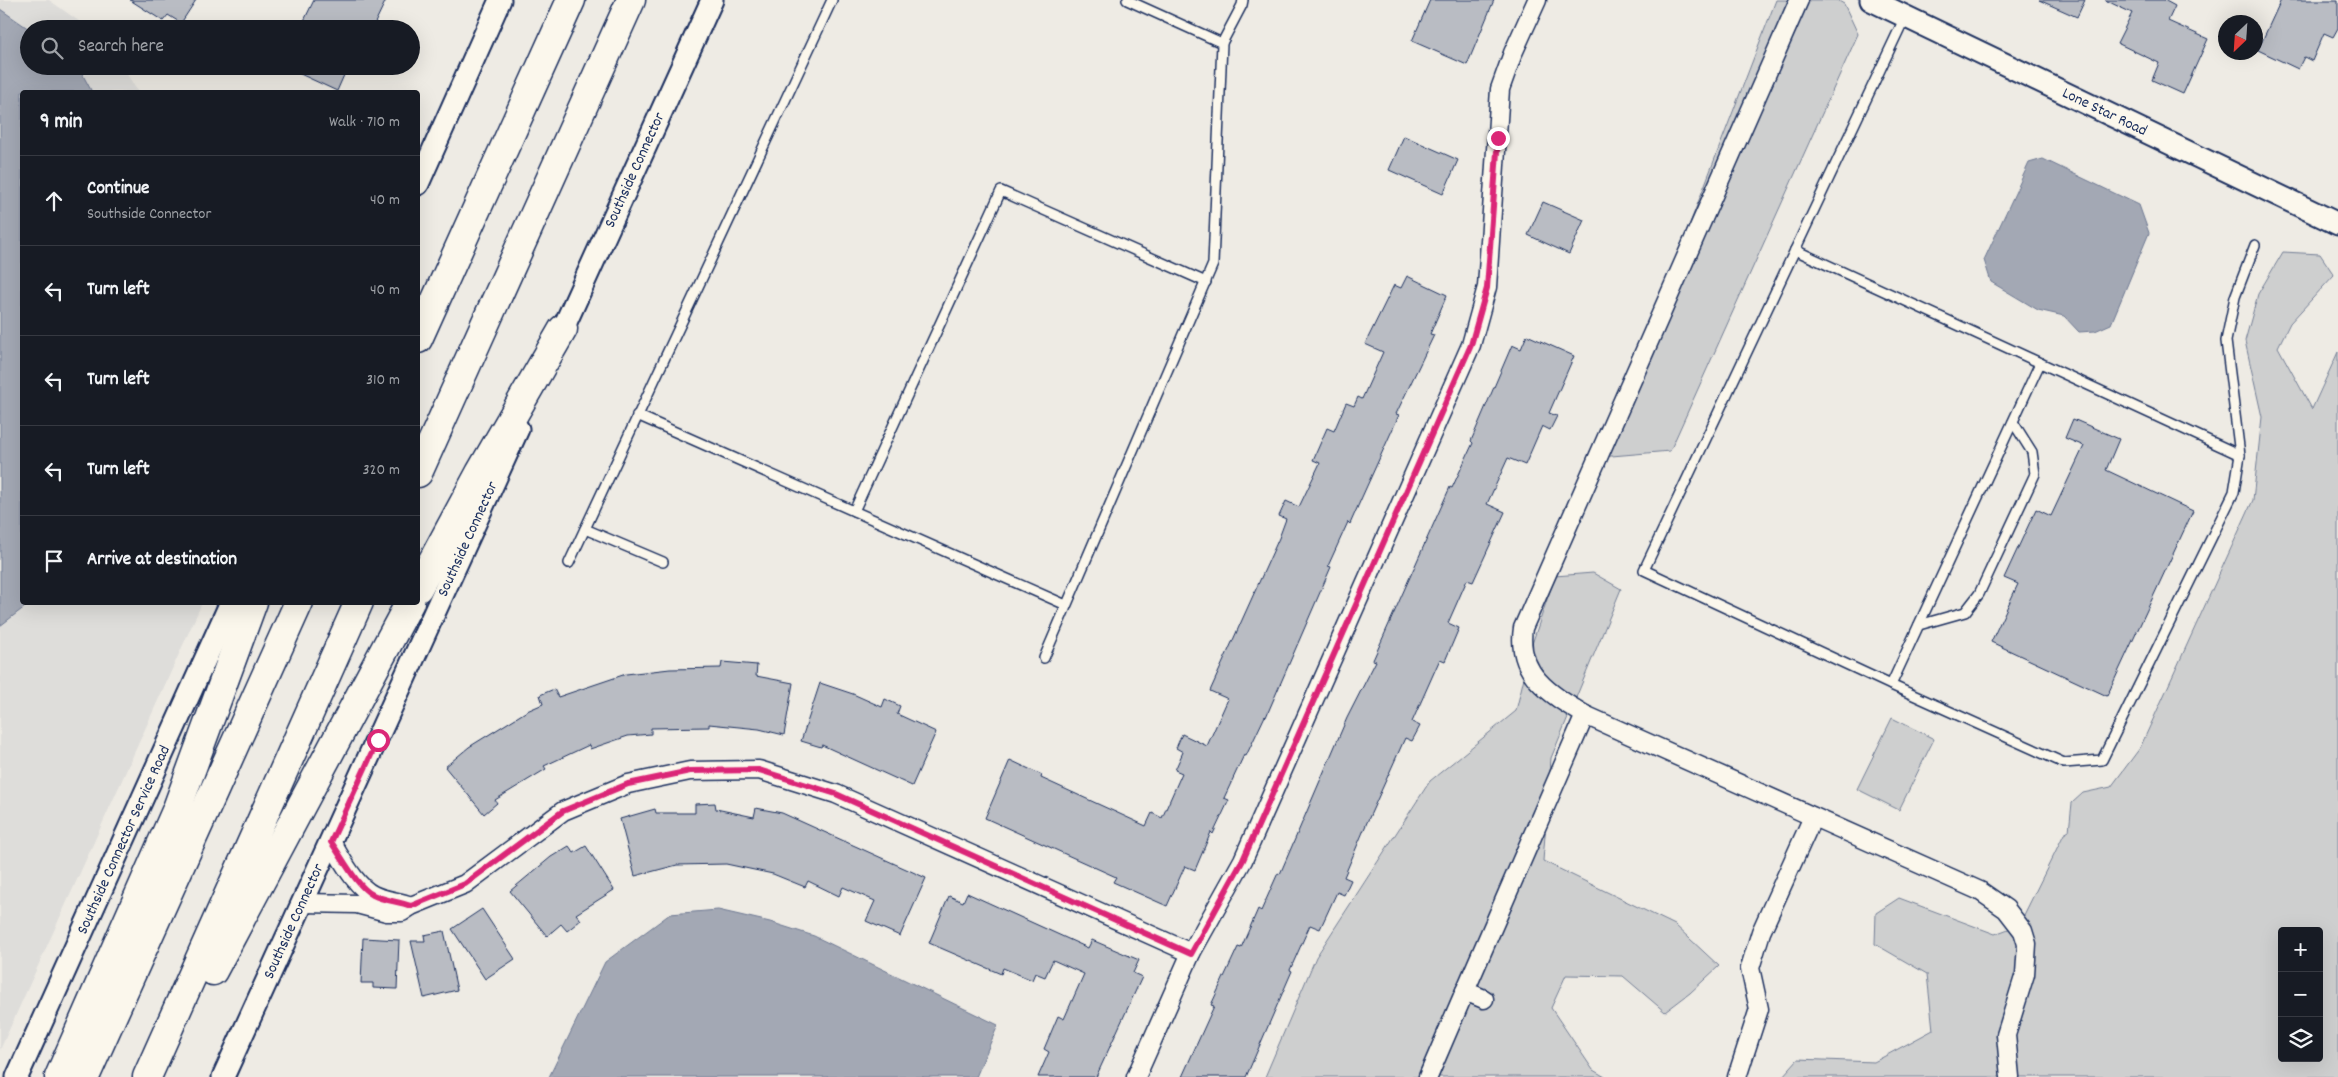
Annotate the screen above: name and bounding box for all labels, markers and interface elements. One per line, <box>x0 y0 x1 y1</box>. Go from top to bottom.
north arrow <box>2218 15 2263 60</box>
search box <box>20 20 420 75</box>
icon: search <box>38 34 66 62</box>
text: Search here <box>78 34 164 61</box>
street label: Lone Star Road <box>2058 82 2151 142</box>
text: 9 min <box>40 108 82 138</box>
street label: Southside Connector <box>599 109 671 232</box>
text: Walk · 710 m <box>329 111 400 134</box>
route end <box>1487 127 1510 150</box>
text: Continue <box>87 176 149 203</box>
icon: ahead <box>40 187 68 215</box>
text: 40 m <box>370 189 400 212</box>
text: Southside Connector <box>87 203 211 226</box>
icon: left <box>40 277 68 305</box>
text: Turn left <box>87 277 150 304</box>
text: 40 m <box>370 279 400 302</box>
icon: left <box>40 367 68 395</box>
text: Turn left <box>87 367 150 394</box>
text: 310 m <box>366 369 400 392</box>
icon: left <box>40 457 68 485</box>
text: Turn left <box>87 457 150 484</box>
text: 320 m <box>363 459 400 482</box>
street label: Southside Connector <box>432 478 504 601</box>
icon: arrive <box>40 547 68 575</box>
text: Arrive at destination <box>87 547 237 574</box>
route start <box>367 729 390 752</box>
street label: Southside Connector Service Road <box>71 742 176 938</box>
street label: Southside Connector <box>258 860 330 983</box>
map controls <box>2278 927 2323 1062</box>
button: + <box>2278 927 2323 972</box>
button: − <box>2278 972 2323 1017</box>
button: layers <box>2278 1017 2323 1062</box>

